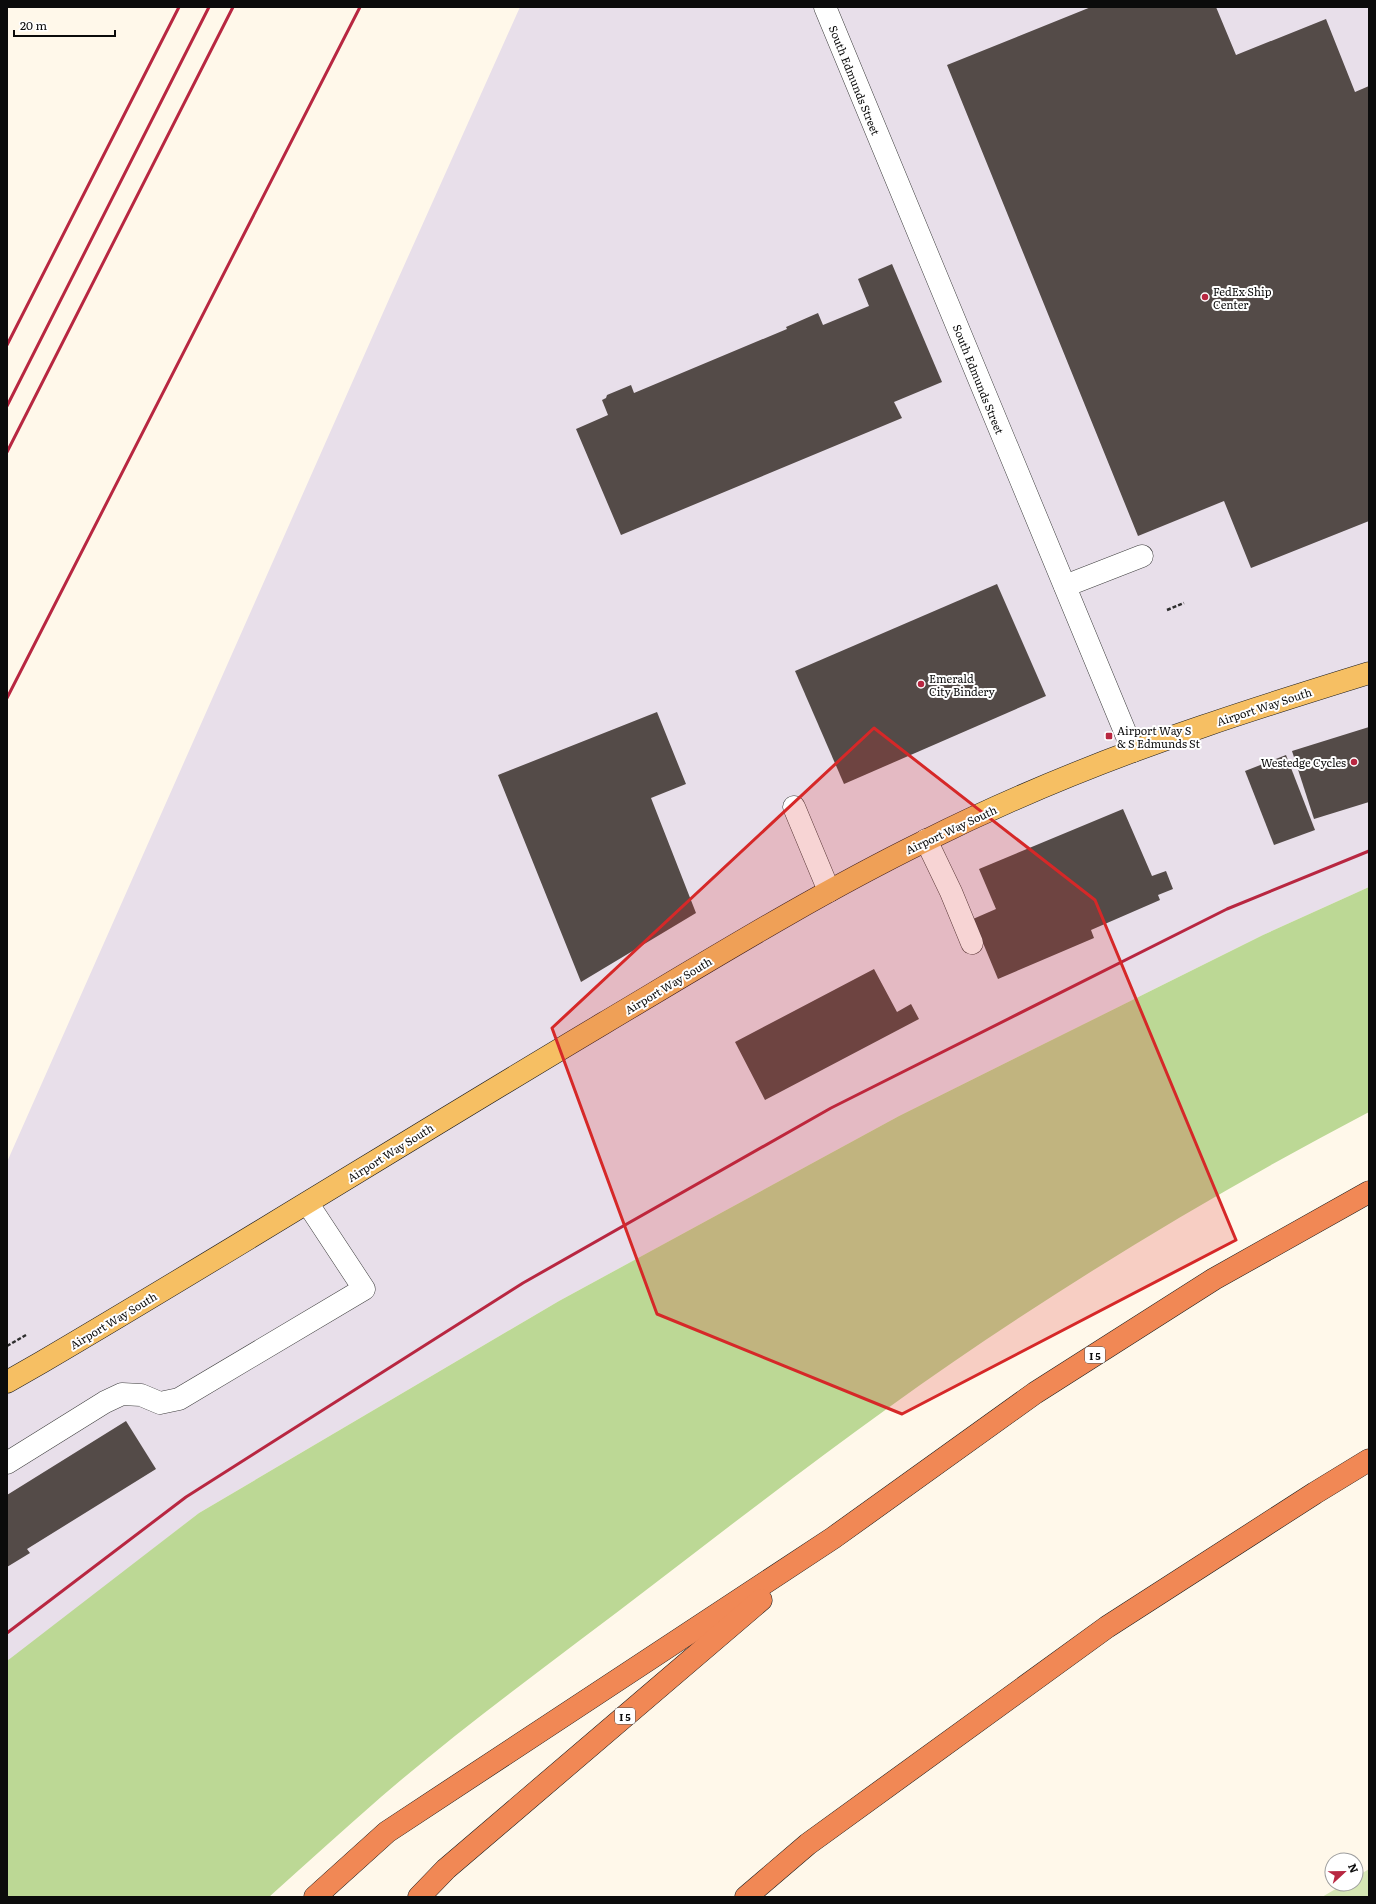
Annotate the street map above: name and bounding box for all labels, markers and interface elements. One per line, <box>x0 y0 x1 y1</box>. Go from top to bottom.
scale bar <box>14 12 115 38</box>
text: 20 m <box>20 16 47 34</box>
street label: South Edmunds Street <box>826 23 885 138</box>
place label: FedEx Ship Center <box>1213 283 1272 312</box>
marker: FedEx Ship Center <box>1200 292 1210 302</box>
street label: South Edmunds Street <box>950 322 1009 437</box>
place label: Emerald City Bindery <box>929 670 996 699</box>
marker: Emerald City Bindery <box>916 679 926 689</box>
street label: Airport Way South <box>1214 683 1314 729</box>
place label: Airport Way S & S Edmunds St <box>1117 722 1201 751</box>
marker: Airport Way S & S Edmunds St <box>1104 731 1114 741</box>
place label: Westedge Cycles <box>1261 754 1346 770</box>
marker: Westedge Cycles <box>1349 757 1359 767</box>
street label: Airport Way South <box>903 801 999 857</box>
street label: Airport Way South <box>621 953 715 1017</box>
street label: Airport Way South <box>344 1119 436 1185</box>
street label: Airport Way South <box>66 1288 160 1352</box>
road number: I 5 <box>1085 1347 1105 1363</box>
road number: I 5 <box>615 1708 635 1724</box>
north arrow <box>1324 1852 1364 1892</box>
text: N <box>1345 1861 1363 1875</box>

